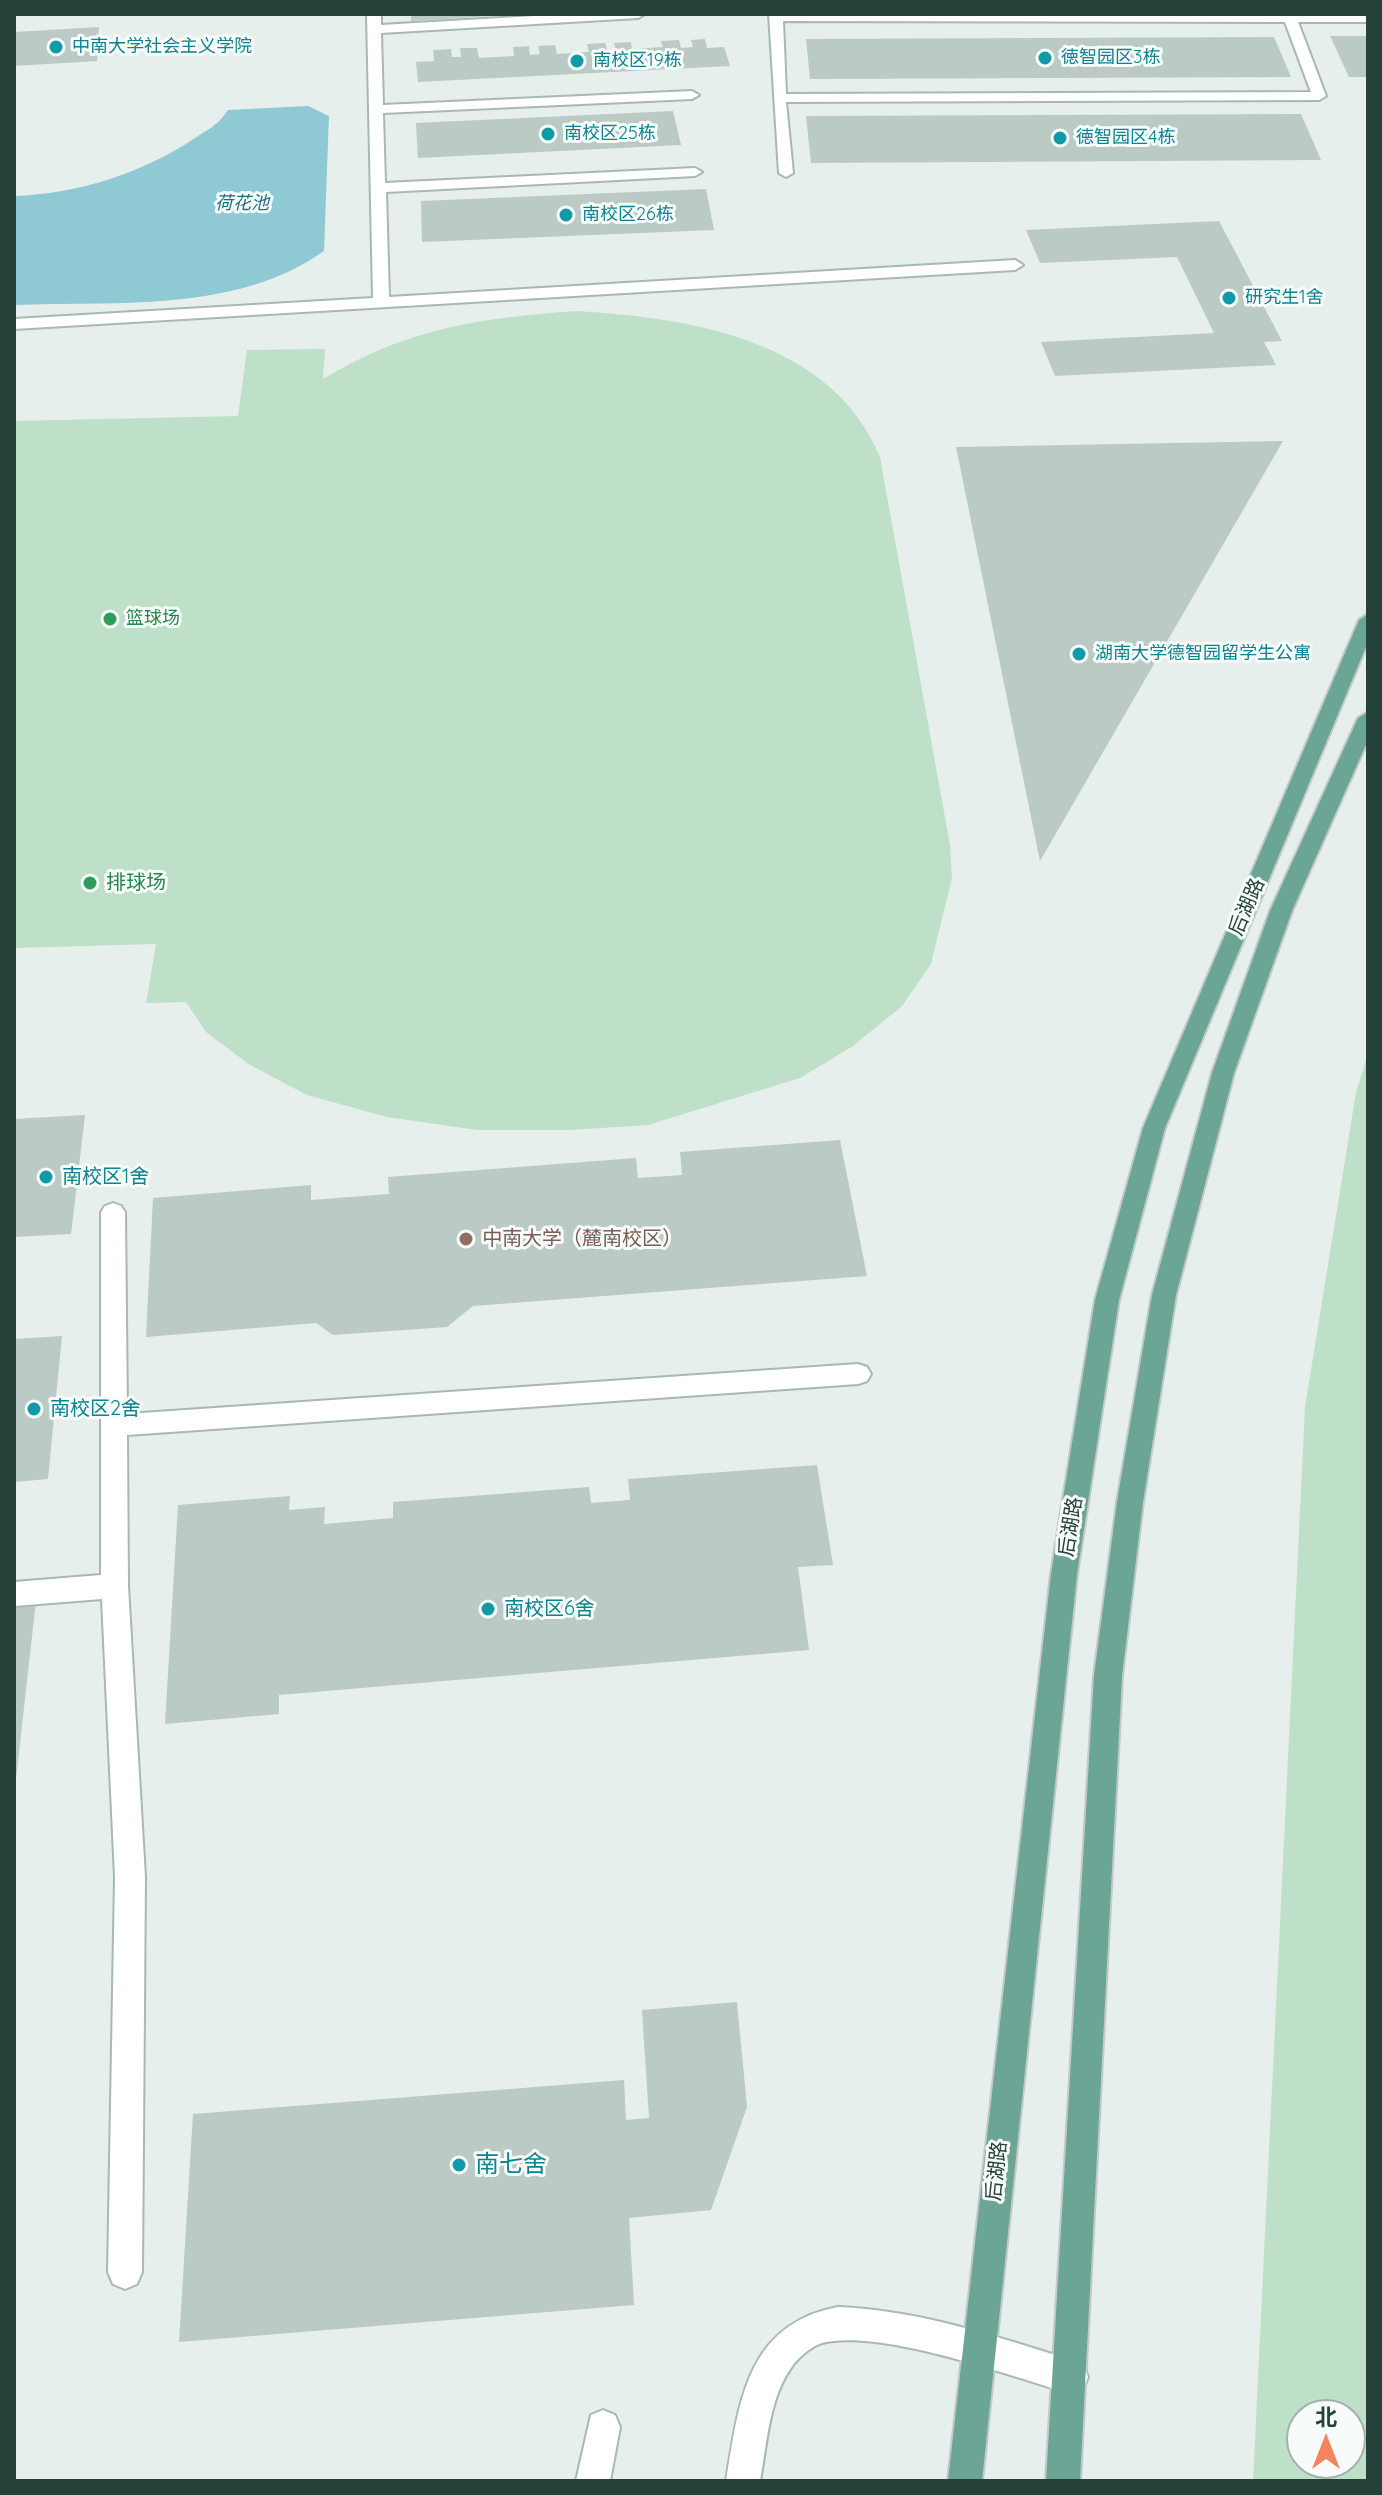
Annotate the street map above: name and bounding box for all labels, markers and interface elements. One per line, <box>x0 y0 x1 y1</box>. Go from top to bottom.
place label: 中南大学社会主义学院 <box>72 36 252 58</box>
marker: 中南大学社会主义学院 <box>47 38 65 56</box>
place label: 徳智园区3栋 <box>1061 47 1160 69</box>
marker: 徳智园区3栋 <box>1036 49 1054 67</box>
place label: 南校区19栋 <box>593 50 682 72</box>
marker: 南校区19栋 <box>568 52 586 70</box>
place label: 南校区25栋 <box>564 123 656 145</box>
marker: 南校区25栋 <box>539 125 557 143</box>
place label: 徳智园区4栋 <box>1076 127 1175 149</box>
marker: 徳智园区4栋 <box>1051 129 1069 147</box>
water label: 荷花池 <box>215 193 269 215</box>
place label: 南校区26栋 <box>582 204 674 226</box>
marker: 南校区26栋 <box>557 206 575 224</box>
place label: 研究生1舍 <box>1245 287 1324 309</box>
marker: 研究生1舍 <box>1220 289 1238 307</box>
place label: 篮球场 <box>126 608 180 630</box>
marker: 篮球场 <box>101 610 119 628</box>
place label: 湖南大学德智园留学生公寓 <box>1095 643 1311 665</box>
marker: 湖南大学德智园留学生公寓 <box>1070 645 1088 663</box>
place label: 排球场 <box>106 871 166 895</box>
marker: 排球场 <box>81 874 99 892</box>
street label: 后湖路 <box>1224 875 1270 939</box>
place label: 南校区1舍 <box>62 1165 149 1189</box>
marker: 南校区1舍 <box>37 1168 55 1186</box>
place label: 中南大学（麓南校区） <box>482 1227 682 1251</box>
marker: 中南大学（麓南校区） <box>457 1230 475 1248</box>
place label: 南校区2舍 <box>50 1397 141 1421</box>
marker: 南校区2舍 <box>25 1400 43 1418</box>
street label: 后湖路 <box>1054 1495 1088 1559</box>
place label: 南校区6舍 <box>504 1597 595 1621</box>
marker: 南校区6舍 <box>479 1600 497 1618</box>
street label: 后湖路 <box>982 2140 1012 2202</box>
place label: 南七舍 <box>475 2151 547 2179</box>
marker: 南七舍 <box>450 2156 468 2174</box>
north arrow <box>1286 2399 1366 2479</box>
text: 北 <box>1315 2403 1337 2431</box>

